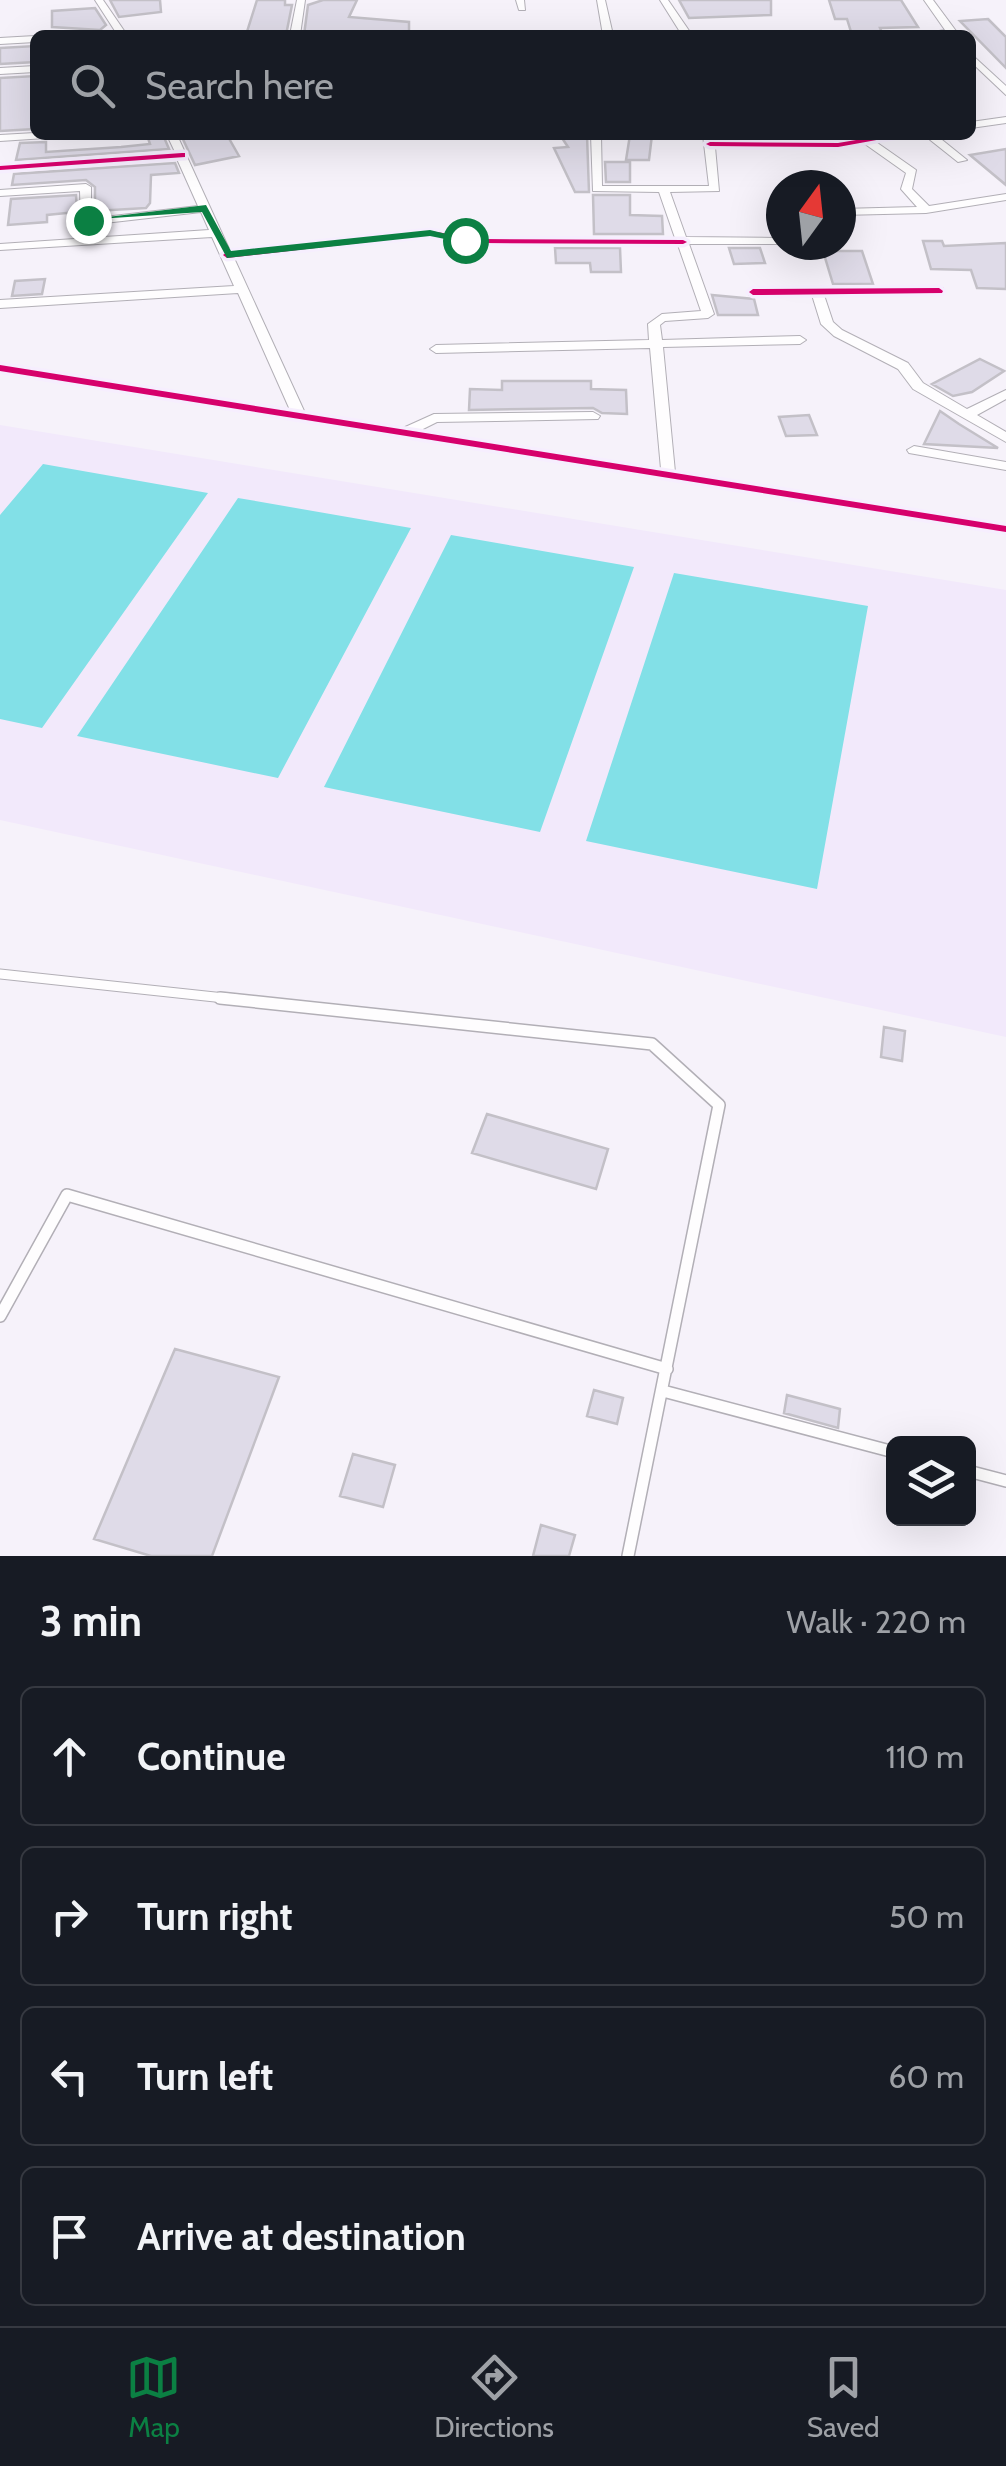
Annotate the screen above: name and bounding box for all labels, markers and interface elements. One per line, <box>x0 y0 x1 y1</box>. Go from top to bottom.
search box <box>30 30 976 140</box>
icon: search <box>65 58 120 113</box>
text: Search here <box>145 62 334 109</box>
north arrow <box>766 170 856 260</box>
route end <box>66 198 112 244</box>
route start <box>443 218 489 264</box>
map controls <box>886 1436 976 1526</box>
button: layers <box>886 1436 976 1526</box>
text: 3 min <box>40 1595 142 1647</box>
text: Walk · 220 m <box>787 1602 966 1641</box>
icon: ahead <box>42 1729 97 1784</box>
text: Continue <box>137 1733 286 1780</box>
text: 110 m <box>886 1737 964 1776</box>
icon: right <box>42 1889 97 1944</box>
text: Turn right <box>137 1893 293 1940</box>
text: 50 m <box>889 1897 964 1936</box>
icon: left <box>42 2049 97 2104</box>
text: Turn left <box>137 2053 273 2100</box>
text: 60 m <box>888 2057 964 2096</box>
icon: arrive <box>42 2209 97 2264</box>
text: Arrive at destination <box>137 2213 466 2260</box>
tab: Map <box>126 2350 181 2444</box>
tab: Directions <box>434 2350 554 2444</box>
tab: Saved <box>807 2350 880 2444</box>

